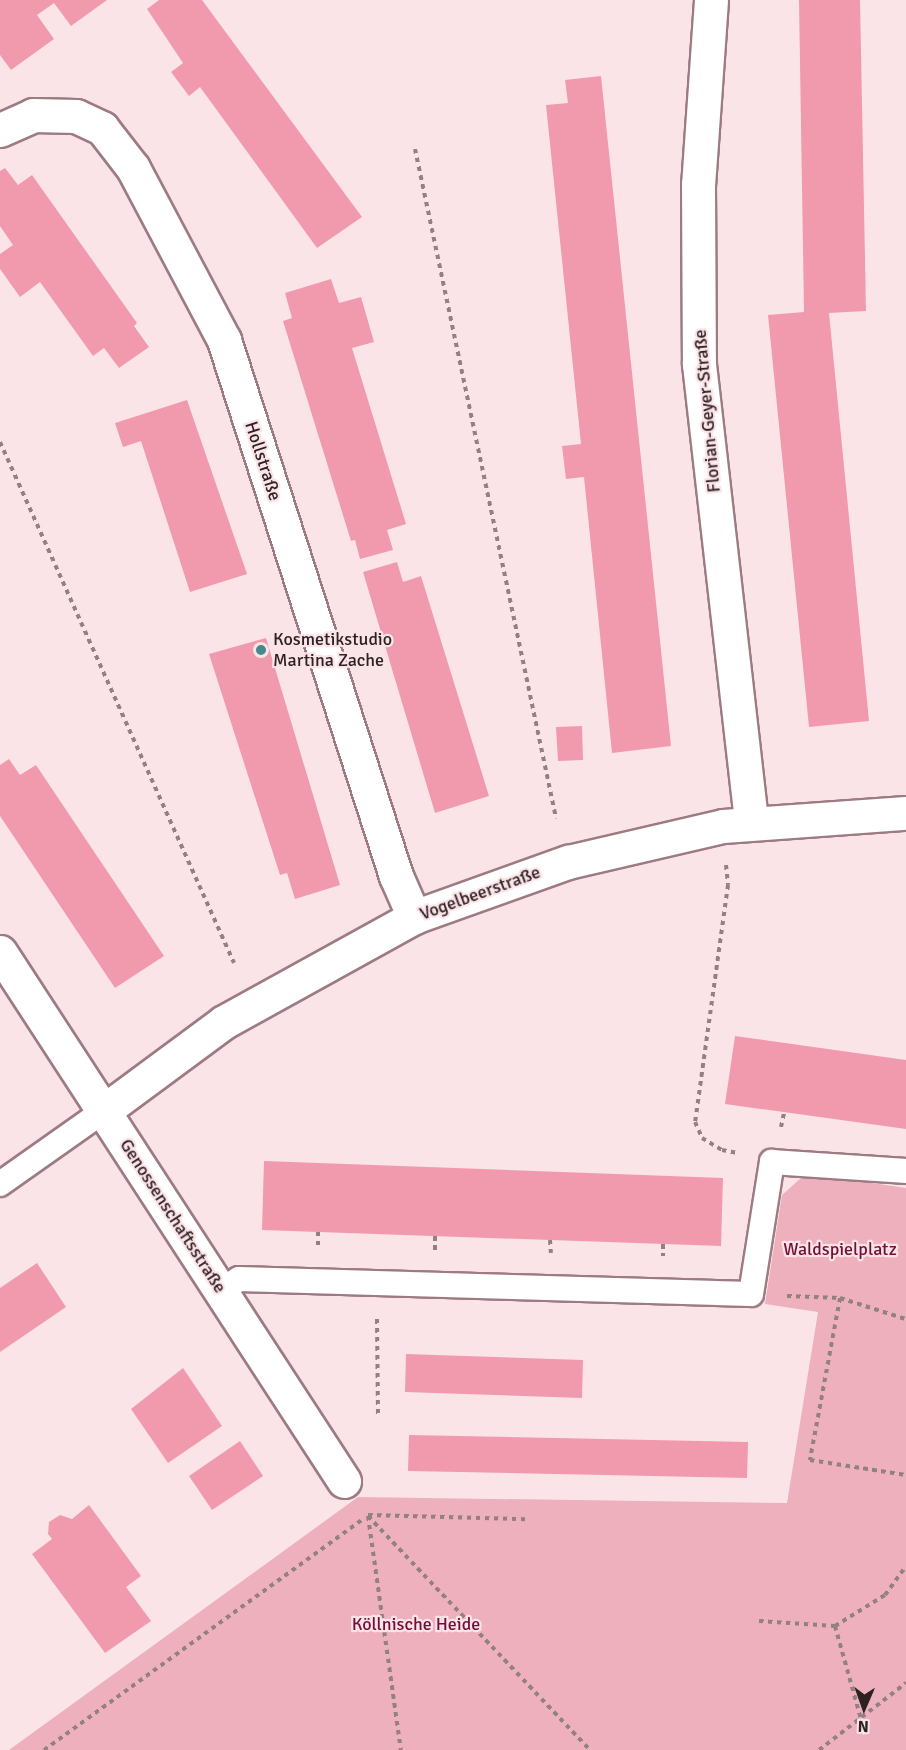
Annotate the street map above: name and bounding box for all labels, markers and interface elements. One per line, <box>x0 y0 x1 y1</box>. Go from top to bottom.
street label: Florian-Geyer-Straße <box>689 329 725 493</box>
street label: Hollstraße <box>240 419 286 503</box>
place label: Kosmetikstudio Martina Zache <box>273 629 392 672</box>
marker: Kosmetikstudio Martina Zache <box>254 643 268 657</box>
street label: Vogelbeerstraße <box>417 861 543 925</box>
street label: Genossenschaftsstraße <box>115 1135 231 1297</box>
park label: Waldspielplatz <box>783 1238 897 1260</box>
park label: Köllnische Heide <box>352 1613 480 1635</box>
north arrow <box>834 1678 894 1738</box>
text: N <box>857 1716 869 1736</box>

